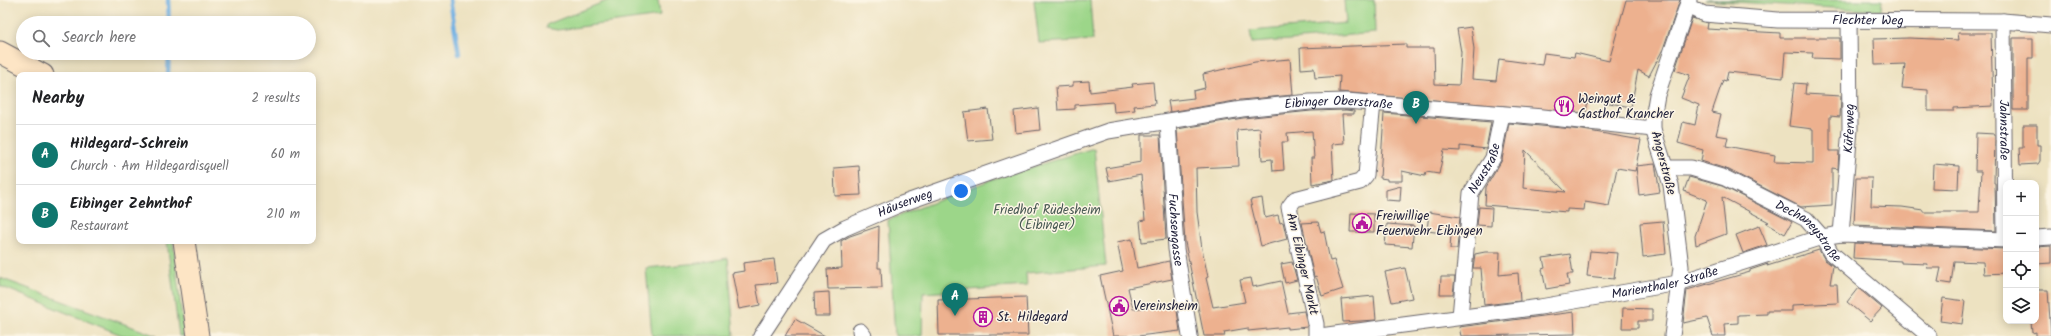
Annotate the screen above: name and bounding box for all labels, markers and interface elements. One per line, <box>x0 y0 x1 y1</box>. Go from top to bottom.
street label: Flechter Weg <box>1832 10 1904 31</box>
search box <box>16 16 316 60</box>
text: Search here <box>62 26 136 50</box>
icon: search <box>30 27 52 49</box>
text: Nearby <box>32 85 84 112</box>
text: 2 results <box>252 88 300 109</box>
place label: Weingut & Gasthof Krancher <box>1578 89 1674 125</box>
street label: Eibinger Oberstraße <box>1283 90 1394 115</box>
pin: B <box>1403 91 1429 124</box>
restaurant icon: Weingut & Gasthof Krancher <box>1553 95 1575 117</box>
street label: Jahnstraße <box>1993 100 2015 161</box>
street label: Küferweg <box>1837 103 1861 154</box>
street label: Angerstraße <box>1644 129 1682 198</box>
text: Hildegard-Schrein <box>70 132 188 156</box>
street label: Neustraße <box>1463 141 1506 198</box>
text: A <box>41 144 49 165</box>
text: 60 m <box>271 144 300 165</box>
text: Church · Am Hildegardisquell <box>70 156 229 177</box>
map controls <box>2003 180 2039 324</box>
button: + <box>2003 180 2039 216</box>
your location <box>951 181 971 201</box>
street label: Häuserweg <box>874 183 936 223</box>
text: Eibinger Zehnthof <box>70 192 191 216</box>
street label: Fuchsengasse <box>1162 192 1189 268</box>
street label: Dechaneystraße <box>1771 195 1846 268</box>
park label: Friedhof Rüdesheim (Eibinger) <box>993 200 1101 236</box>
text: B <box>41 204 49 225</box>
text: 210 m <box>266 204 300 225</box>
place label: Freiwillige Feuerwehr Eibingen <box>1376 206 1483 242</box>
street label: Am Eibinger Markt <box>1280 211 1324 318</box>
public building icon: Freiwillige Feuerwehr Eibingen <box>1351 212 1373 234</box>
text: Restaurant <box>70 216 129 237</box>
button: − <box>2003 216 2039 252</box>
button: locate <box>2003 252 2039 288</box>
street label: Marienthaler Straße <box>1610 260 1721 305</box>
pin: A <box>942 283 968 316</box>
button: layers <box>2003 288 2039 324</box>
public building icon: Vereinsheim <box>1108 295 1130 317</box>
place label: Vereinsheim <box>1133 296 1198 317</box>
building icon: St. Hildegard <box>972 306 994 328</box>
place label: St. Hildegard <box>997 307 1068 328</box>

